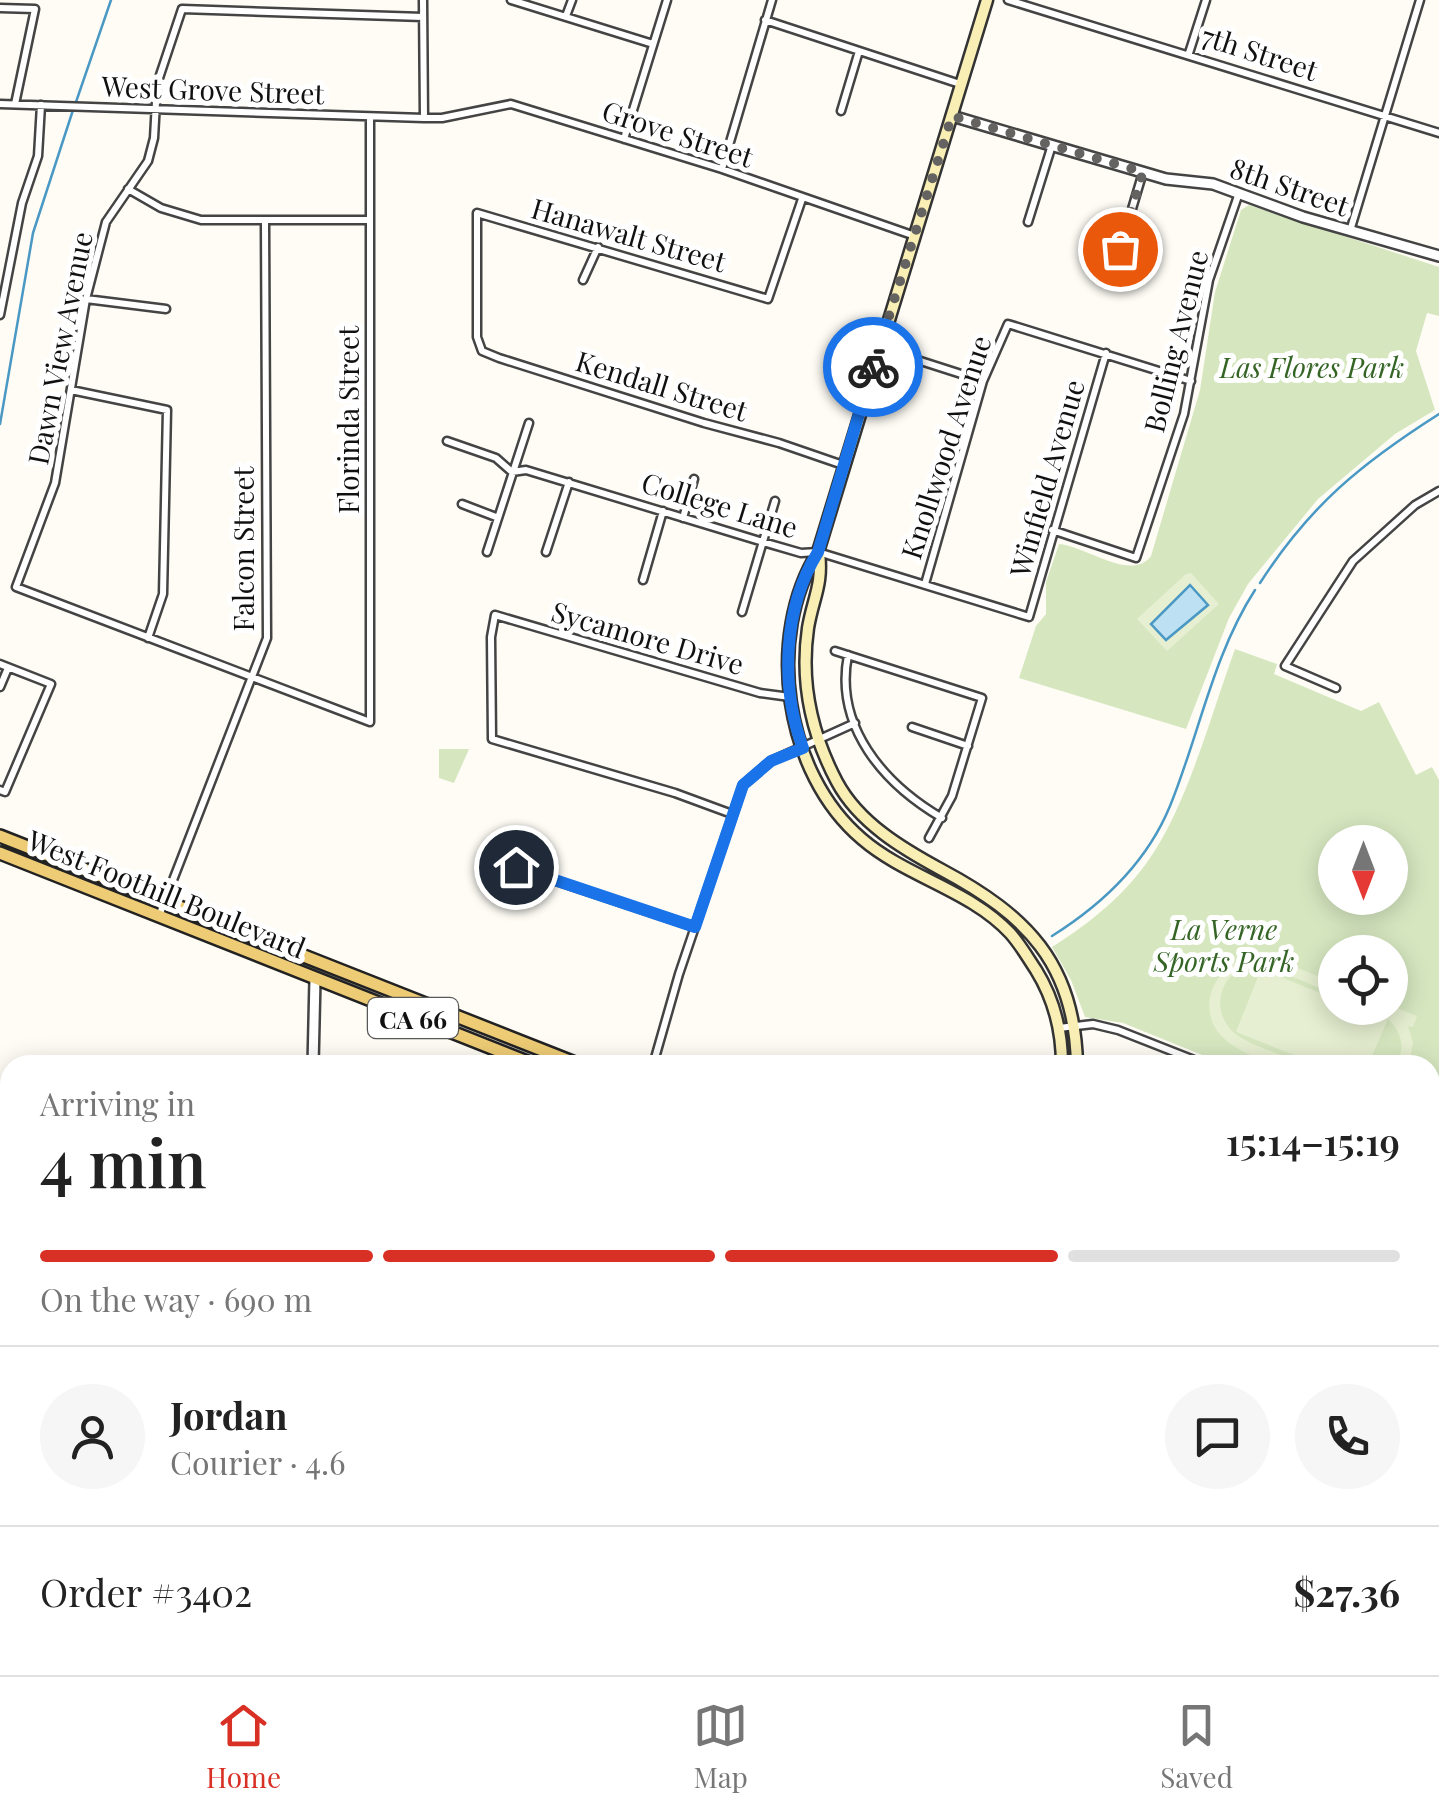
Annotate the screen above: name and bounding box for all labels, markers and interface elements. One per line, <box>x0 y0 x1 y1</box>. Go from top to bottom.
street label: 7th Street <box>1197 16 1324 88</box>
street label: West Grove Street <box>100 67 326 111</box>
street label: Grove Street <box>598 91 759 175</box>
street label: 8th Street <box>1226 148 1355 224</box>
street label: Hanawalt Street <box>528 189 731 280</box>
pin <box>1078 207 1163 292</box>
icon: bag <box>1093 222 1148 277</box>
street label: Dawn View Avenue <box>18 228 100 468</box>
street label: Bolling Avenue <box>1135 246 1215 436</box>
courier <box>823 317 923 417</box>
street label: Florinda Street <box>329 325 366 514</box>
street label: Knollwood Avenue <box>891 331 999 563</box>
icon: bike <box>846 340 901 395</box>
street label: Kendall Street <box>572 341 753 429</box>
park label: Las Flores Park <box>1219 348 1404 385</box>
street label: Winfield Avenue <box>1000 375 1092 582</box>
street label: College Lane <box>638 463 802 545</box>
street label: Falcon Street <box>224 465 261 632</box>
street label: Sycamore Drive <box>548 592 748 682</box>
street label: West Foothill Boulevard <box>22 820 311 966</box>
pin <box>474 825 559 910</box>
north arrow <box>1318 825 1408 915</box>
map controls <box>1318 825 1408 1025</box>
icon: home <box>489 840 544 895</box>
park label: La Verne Sports Park <box>1153 910 1294 979</box>
button: locate <box>1318 935 1408 1025</box>
road number: CA 66 <box>368 998 458 1038</box>
text: Arriving in <box>40 1081 195 1124</box>
text: 15:14–15:19 <box>1226 1115 1400 1166</box>
text: 4 min <box>40 1118 207 1204</box>
text: On the way · 690 m <box>40 1277 312 1320</box>
button: person <box>40 1384 145 1489</box>
button: chat <box>1165 1384 1270 1489</box>
button: phone <box>1295 1384 1400 1489</box>
text: Jordan <box>170 1389 288 1440</box>
text: Courier · 4.6 <box>170 1440 346 1483</box>
text: Order #3402 <box>40 1566 252 1617</box>
text: $27.36 <box>1294 1566 1400 1617</box>
tab: Home <box>206 1698 281 1795</box>
tab: Map <box>693 1698 748 1795</box>
tab: Saved <box>1160 1698 1233 1795</box>

